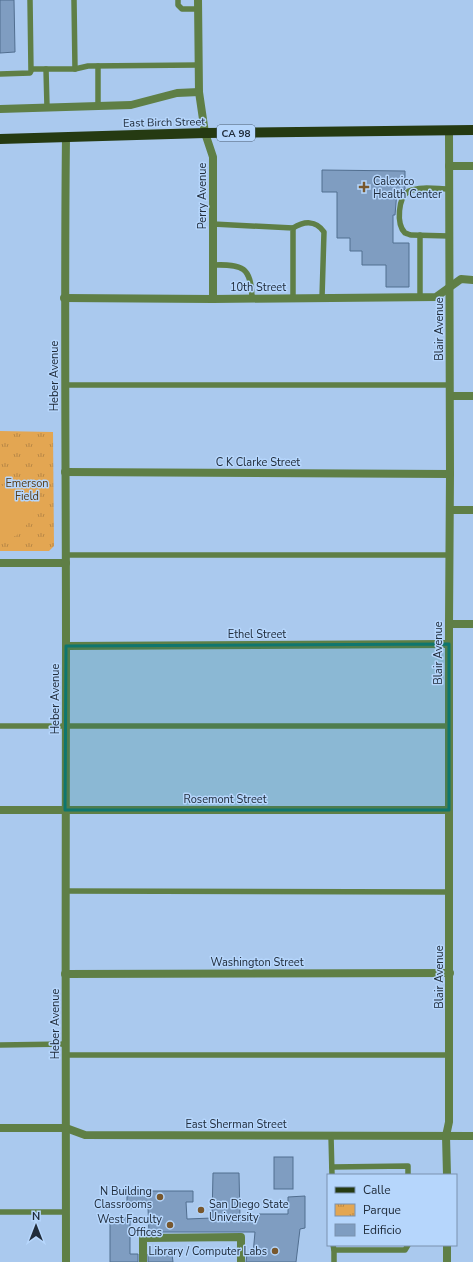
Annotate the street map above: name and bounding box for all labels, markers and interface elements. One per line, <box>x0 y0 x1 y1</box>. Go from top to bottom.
street label: East Birch Street <box>123 114 205 131</box>
road number: CA 98 <box>217 125 255 141</box>
street label: Perry Avenue <box>195 163 210 229</box>
place label: Calexico Health Center <box>373 174 442 202</box>
marker: Calexico Health Center <box>358 181 370 193</box>
street label: 10th Street <box>230 280 286 295</box>
street label: Blair Avenue <box>432 297 447 361</box>
street label: Heber Avenue <box>47 341 62 411</box>
street label: C K Clarke Street <box>216 455 300 470</box>
park label: Emerson Field <box>5 476 49 504</box>
street label: Blair Avenue <box>431 621 446 685</box>
street label: Ethel Street <box>228 627 286 642</box>
street label: Heber Avenue <box>48 664 63 734</box>
street label: Rosemont Street <box>184 792 267 807</box>
street label: Blair Avenue <box>432 945 447 1009</box>
street label: Washington Street <box>210 955 304 970</box>
street label: Heber Avenue <box>48 989 63 1059</box>
street label: East Sherman Street <box>185 1117 287 1132</box>
legend <box>327 1174 457 1246</box>
text: Calle <box>363 1182 391 1198</box>
place label: N Building Classrooms <box>94 1184 152 1212</box>
marker: N Building Classrooms <box>155 1192 165 1202</box>
place label: San Diego State University <box>209 1197 289 1225</box>
text: Parque <box>363 1202 401 1218</box>
marker: San Diego State University <box>196 1205 206 1215</box>
north arrow <box>16 1206 56 1246</box>
text: N <box>32 1209 40 1224</box>
place label: West Faculty Offices <box>97 1212 162 1240</box>
marker: West Faculty Offices <box>165 1220 175 1230</box>
text: Edificio <box>363 1222 402 1238</box>
place label: Library / Computer Labs <box>149 1244 267 1259</box>
marker: Library / Computer Labs <box>270 1246 280 1256</box>

